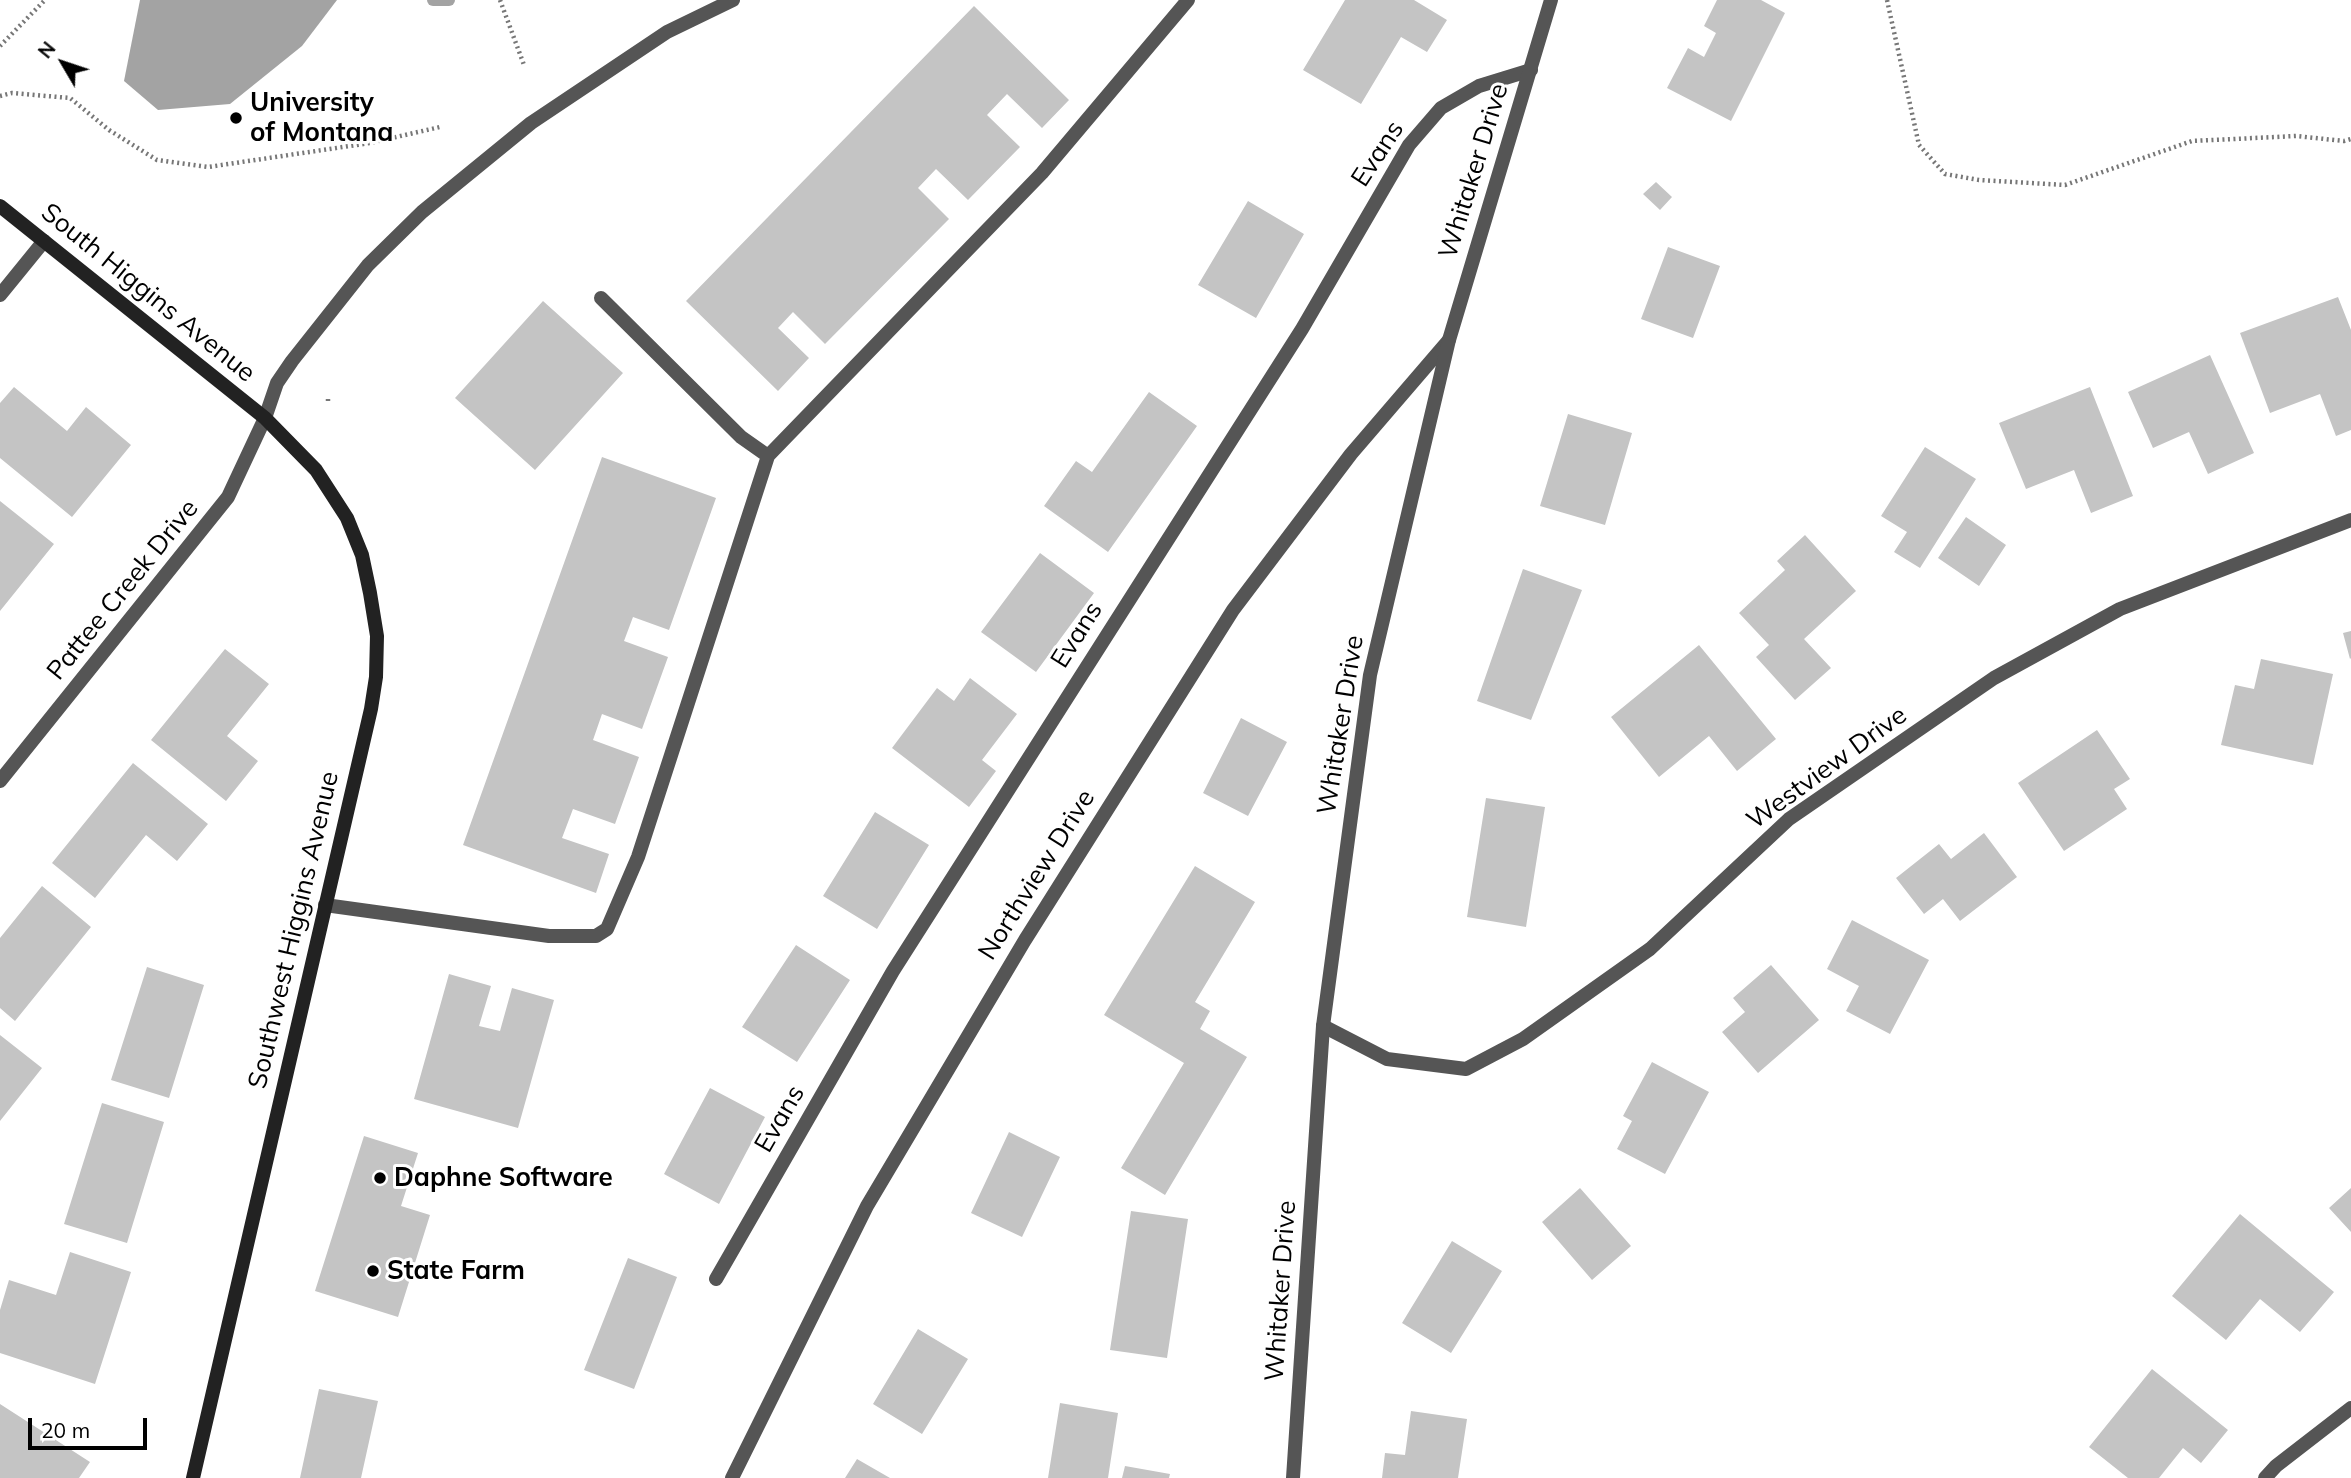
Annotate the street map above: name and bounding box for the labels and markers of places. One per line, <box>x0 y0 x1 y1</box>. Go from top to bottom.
place label: University of Montana <box>250 87 393 148</box>
marker: University of Montana <box>228 110 244 126</box>
place label: Daphne Software <box>394 1162 613 1194</box>
marker: Daphne Software <box>372 1170 388 1186</box>
place label: State Farm <box>387 1255 525 1287</box>
marker: State Farm <box>365 1263 381 1279</box>

